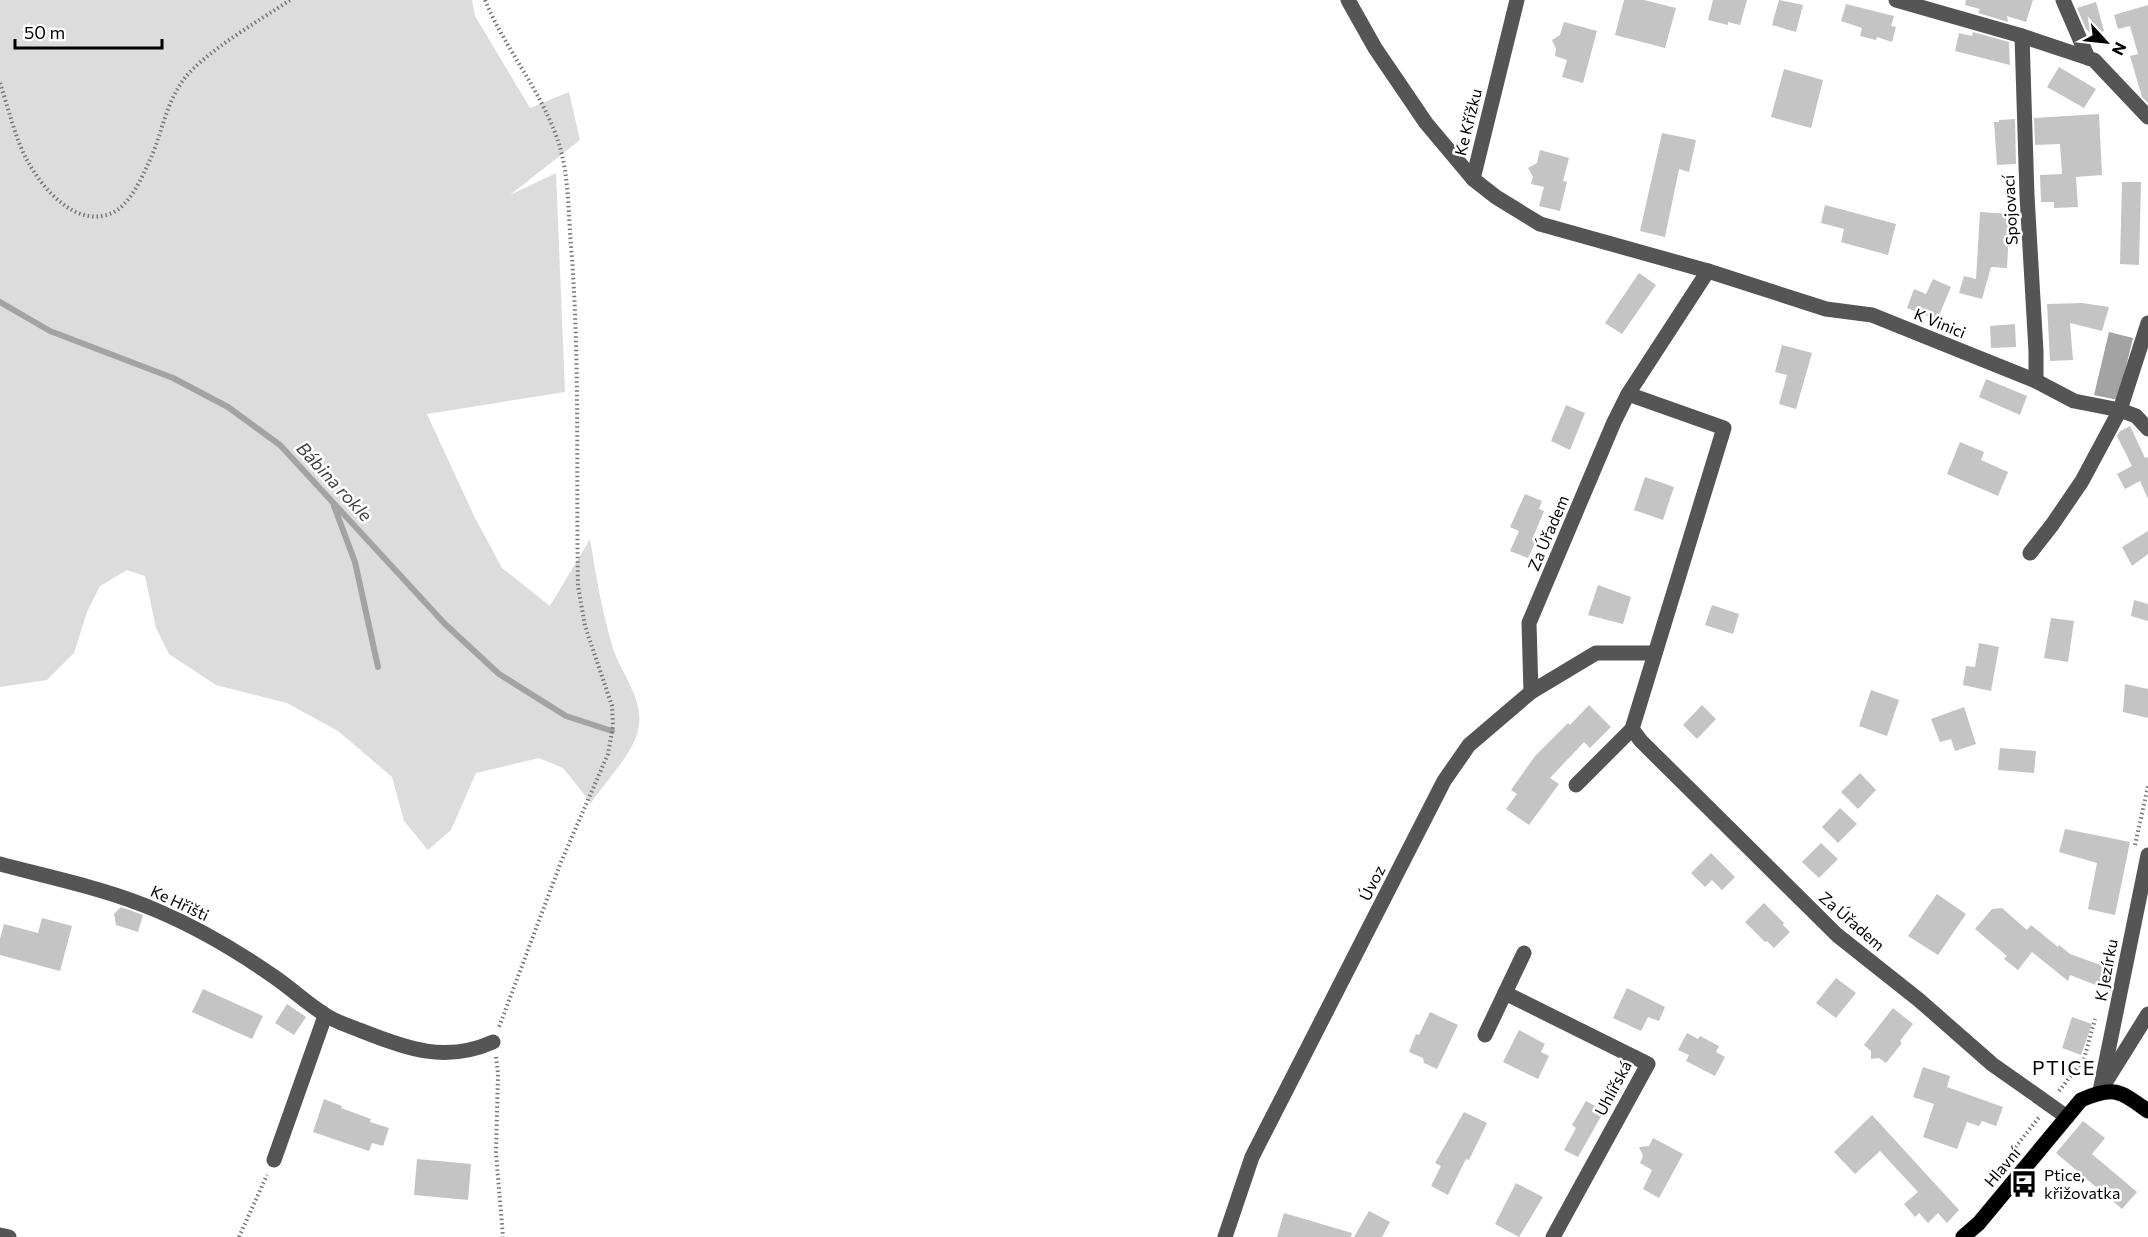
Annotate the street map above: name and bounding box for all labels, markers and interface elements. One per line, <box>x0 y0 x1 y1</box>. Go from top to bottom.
scale bar <box>15 12 162 50</box>
north arrow <box>2076 12 2136 72</box>
text: 50 m <box>24 21 65 43</box>
text: N <box>2109 39 2131 59</box>
street label: Ke Křížku <box>1450 86 1485 157</box>
street label: Spojovací <box>1998 174 2021 246</box>
street label: K Vinici <box>1912 304 1969 341</box>
water label: Bábina rokle <box>292 437 378 526</box>
street label: Za Úřadem <box>1523 492 1572 573</box>
street label: Úvoz <box>1355 862 1388 904</box>
street label: Ke Hřišti <box>148 881 212 924</box>
street label: Za Úřadem <box>1816 887 1889 954</box>
street label: K Jezírku <box>2090 937 2121 1003</box>
district label: PTICE <box>2032 1055 2096 1079</box>
street label: Uhlířská <box>1590 1057 1635 1118</box>
street label: Hlavní <box>1980 1142 2024 1190</box>
place label: Ptice, křižovatka <box>2044 1165 2120 1202</box>
bus stop icon: Ptice, křižovatka <box>2009 1169 2039 1199</box>

